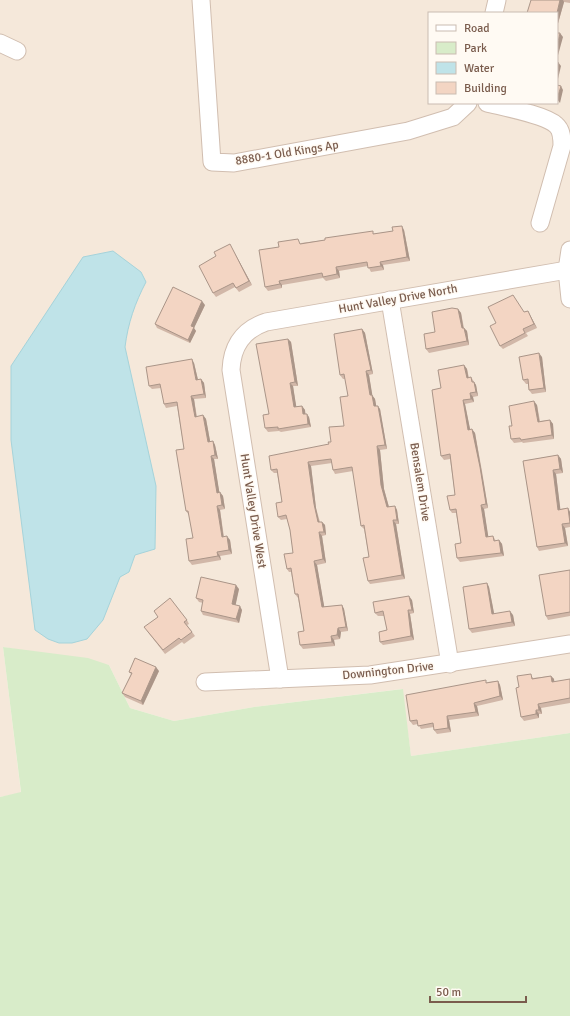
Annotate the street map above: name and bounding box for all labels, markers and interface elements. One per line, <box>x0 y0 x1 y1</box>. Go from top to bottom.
legend <box>428 12 558 104</box>
text: Road <box>464 21 490 36</box>
text: Park <box>464 41 487 56</box>
text: Water <box>464 61 495 76</box>
text: Building <box>464 81 507 96</box>
street label: 8880-1 Old Kings Ap <box>234 137 340 169</box>
street label: Hunt Valley Drive North <box>337 281 459 317</box>
street label: Bensalem Drive <box>406 442 434 522</box>
street label: Hunt Valley Drive West <box>237 452 269 570</box>
street label: Downington Drive <box>342 659 434 683</box>
scale bar <box>430 978 526 1004</box>
text: 50 m <box>436 985 461 1000</box>

